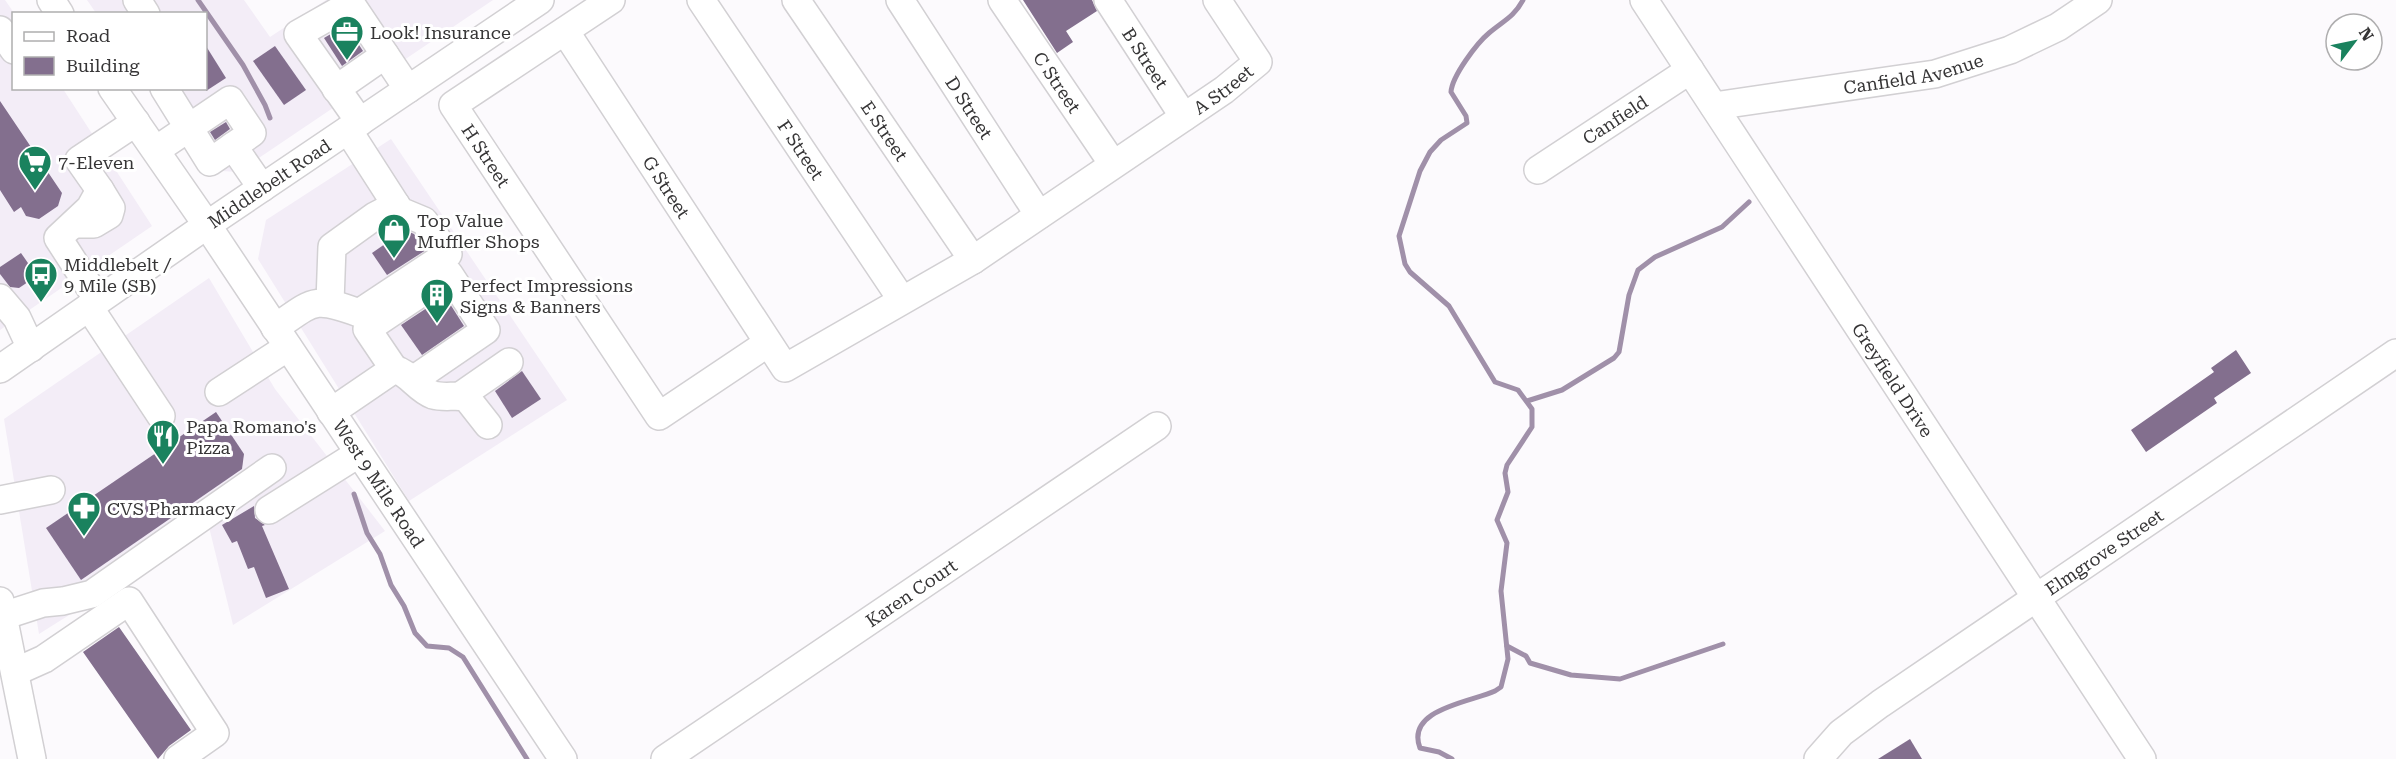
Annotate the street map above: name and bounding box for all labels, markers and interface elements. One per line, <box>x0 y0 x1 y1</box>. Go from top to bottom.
legend <box>12 12 207 90</box>
north arrow <box>2324 12 2384 72</box>
office icon: Look! Insurance <box>329 14 365 61</box>
place label: Look! Insurance <box>370 22 511 43</box>
street label: B Street <box>1118 24 1173 92</box>
text: N <box>2355 24 2378 45</box>
text: Road <box>66 25 111 46</box>
street label: C Street <box>1029 47 1086 117</box>
street label: Canfield Avenue <box>1842 49 1986 98</box>
text: Building <box>66 55 140 76</box>
street label: A Street <box>1189 60 1257 118</box>
street label: D Street <box>942 72 998 143</box>
street label: Canfield <box>1578 90 1652 148</box>
street label: E Street <box>857 97 913 165</box>
street label: F Street <box>774 116 829 183</box>
street label: H Street <box>458 120 515 191</box>
street label: Middlebelt Road <box>204 134 335 232</box>
supermarket icon: 7-Eleven <box>17 144 53 191</box>
place label: 7-Eleven <box>58 152 135 173</box>
street label: G Street <box>639 152 695 222</box>
place label: Top Value Muffler Shops <box>417 210 539 252</box>
shop icon: Top Value Muffler Shops <box>376 212 412 259</box>
place label: Middlebelt / 9 Mile (SB) <box>64 254 171 296</box>
bus stop icon: Middlebelt / 9 Mile (SB) <box>23 256 59 303</box>
place label: Perfect Impressions Signs & Banners <box>460 275 633 317</box>
building icon: Perfect Impressions Signs & Banners <box>419 277 455 324</box>
street label: Greyfield Drive <box>1848 319 1938 441</box>
street label: West 9 Mile Road <box>329 415 429 551</box>
place label: Papa Romano's Pizza <box>186 416 316 458</box>
restaurant icon: Papa Romano's Pizza <box>145 418 181 465</box>
pharmacy icon: CVS Pharmacy <box>66 490 102 537</box>
place label: CVS Pharmacy <box>107 498 236 519</box>
street label: Elmgrove Street <box>2041 504 2167 599</box>
street label: Karen Court <box>861 554 961 631</box>

